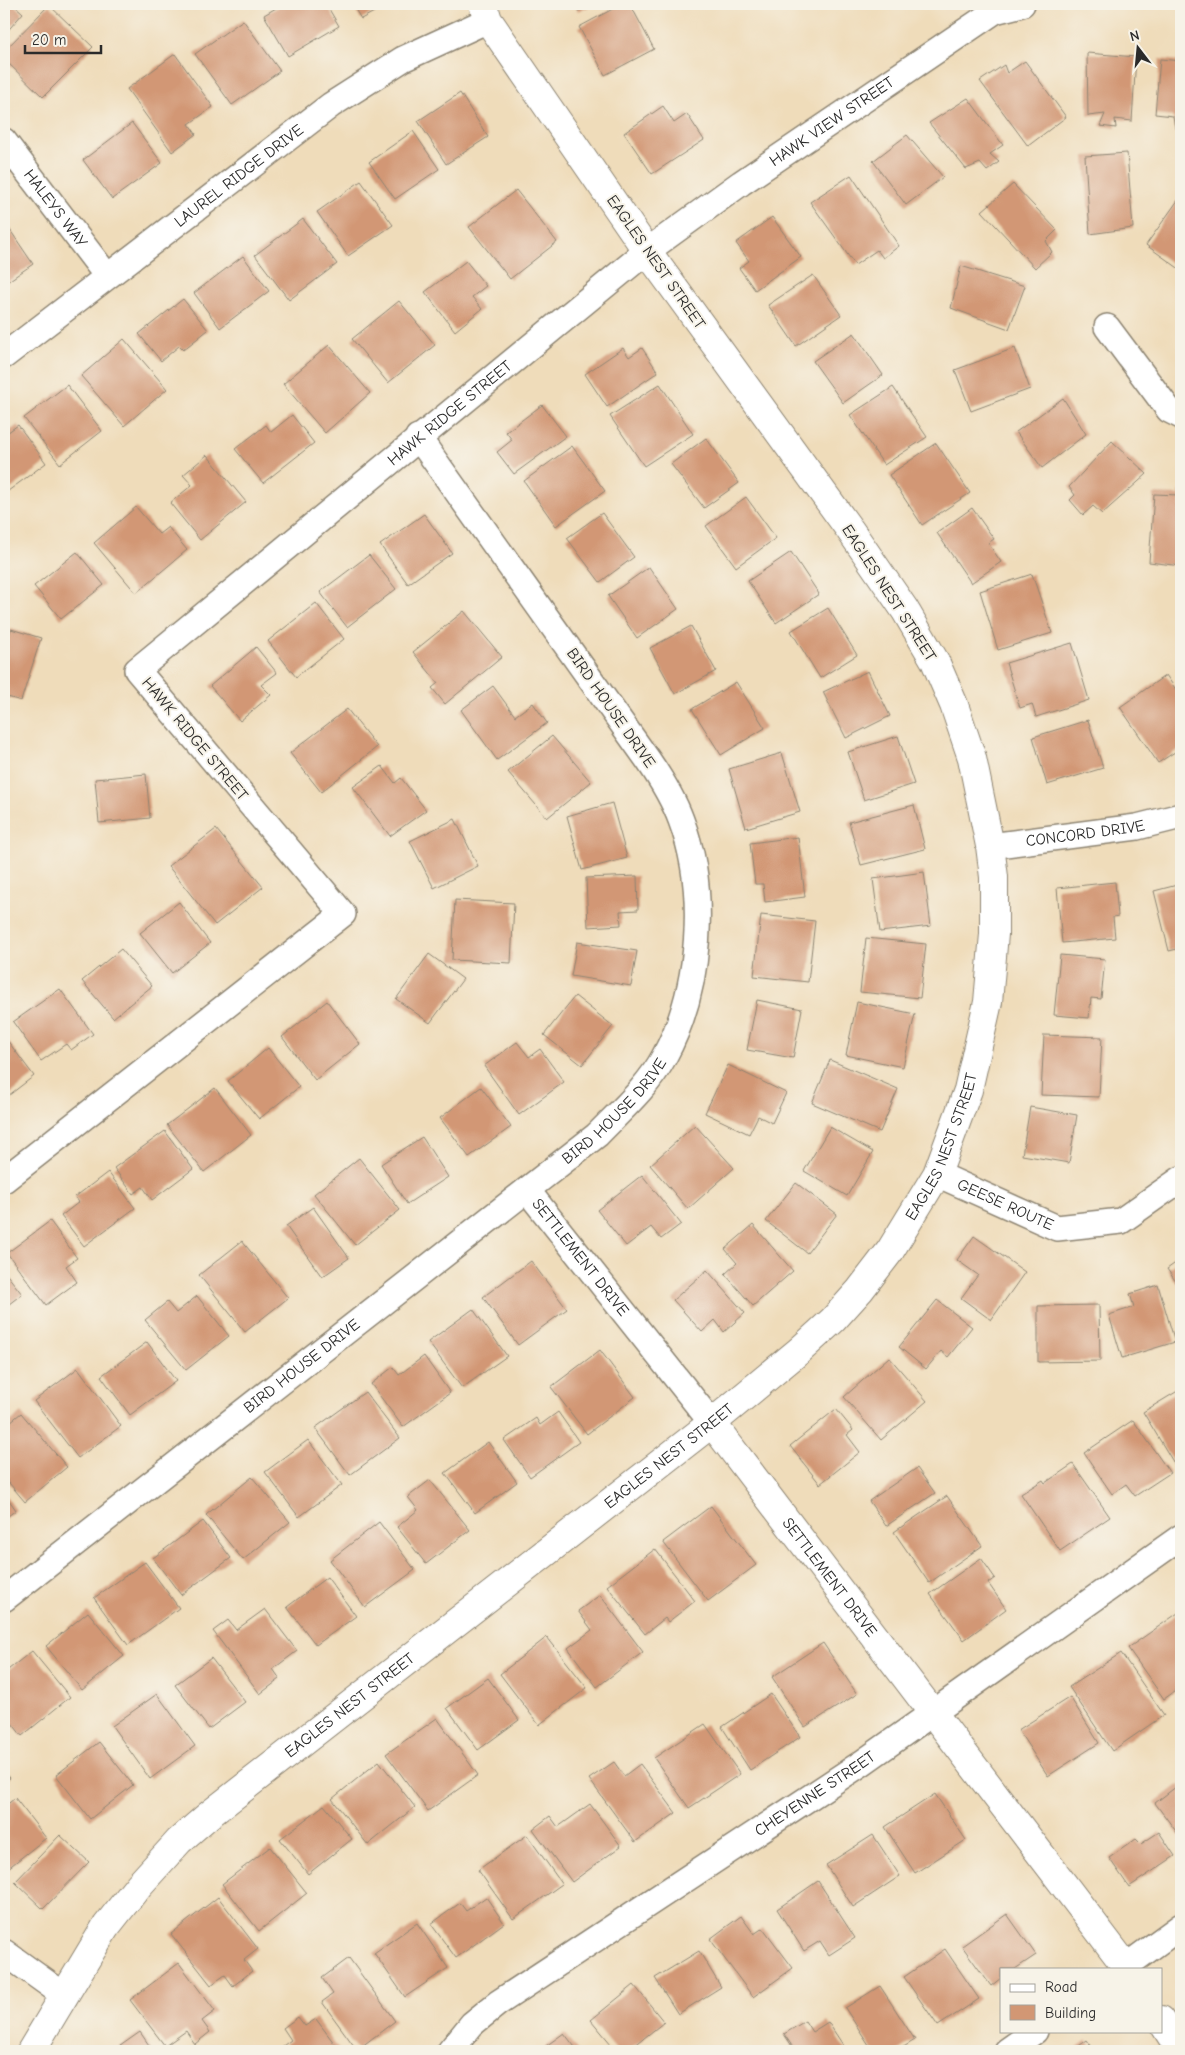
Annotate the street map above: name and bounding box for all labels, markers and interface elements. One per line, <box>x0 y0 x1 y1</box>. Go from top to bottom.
scale bar <box>25 22 101 54</box>
north arrow <box>1112 22 1162 72</box>
text: N <box>1128 27 1141 45</box>
text: 20 m <box>32 31 66 49</box>
street label: HAWK VIEW STREET <box>766 73 898 170</box>
street label: LAUREL RIDGE DRIVE <box>171 120 307 231</box>
street label: HALEYS WAY <box>20 166 91 251</box>
street label: EAGLES NEST STREET <box>603 192 709 333</box>
street label: HAWK RIDGE STREET <box>384 356 516 469</box>
street label: EAGLES NEST STREET <box>838 521 940 665</box>
street label: BIRD HOUSE DRIVE <box>563 645 659 772</box>
street label: HAWK RIDGE STREET <box>138 674 252 805</box>
street label: CONCORD DRIVE <box>1025 816 1147 850</box>
street label: BIRD HOUSE DRIVE <box>558 1055 670 1168</box>
street label: EAGLES NEST STREET <box>902 1071 981 1224</box>
street label: GEESE ROUTE <box>954 1175 1057 1234</box>
street label: SETTLEMENT DRIVE <box>528 1195 633 1320</box>
street label: BIRD HOUSE DRIVE <box>240 1315 363 1417</box>
street label: EAGLES NEST STREET <box>601 1399 738 1512</box>
street label: SETTLEMENT DRIVE <box>779 1514 881 1641</box>
street label: EAGLES NEST STREET <box>281 1649 419 1761</box>
street label: CHEYENNE STREET <box>751 1747 879 1840</box>
legend <box>1000 1968 1162 2032</box>
text: Road <box>1045 1978 1077 1996</box>
text: Building <box>1045 2004 1096 2022</box>

